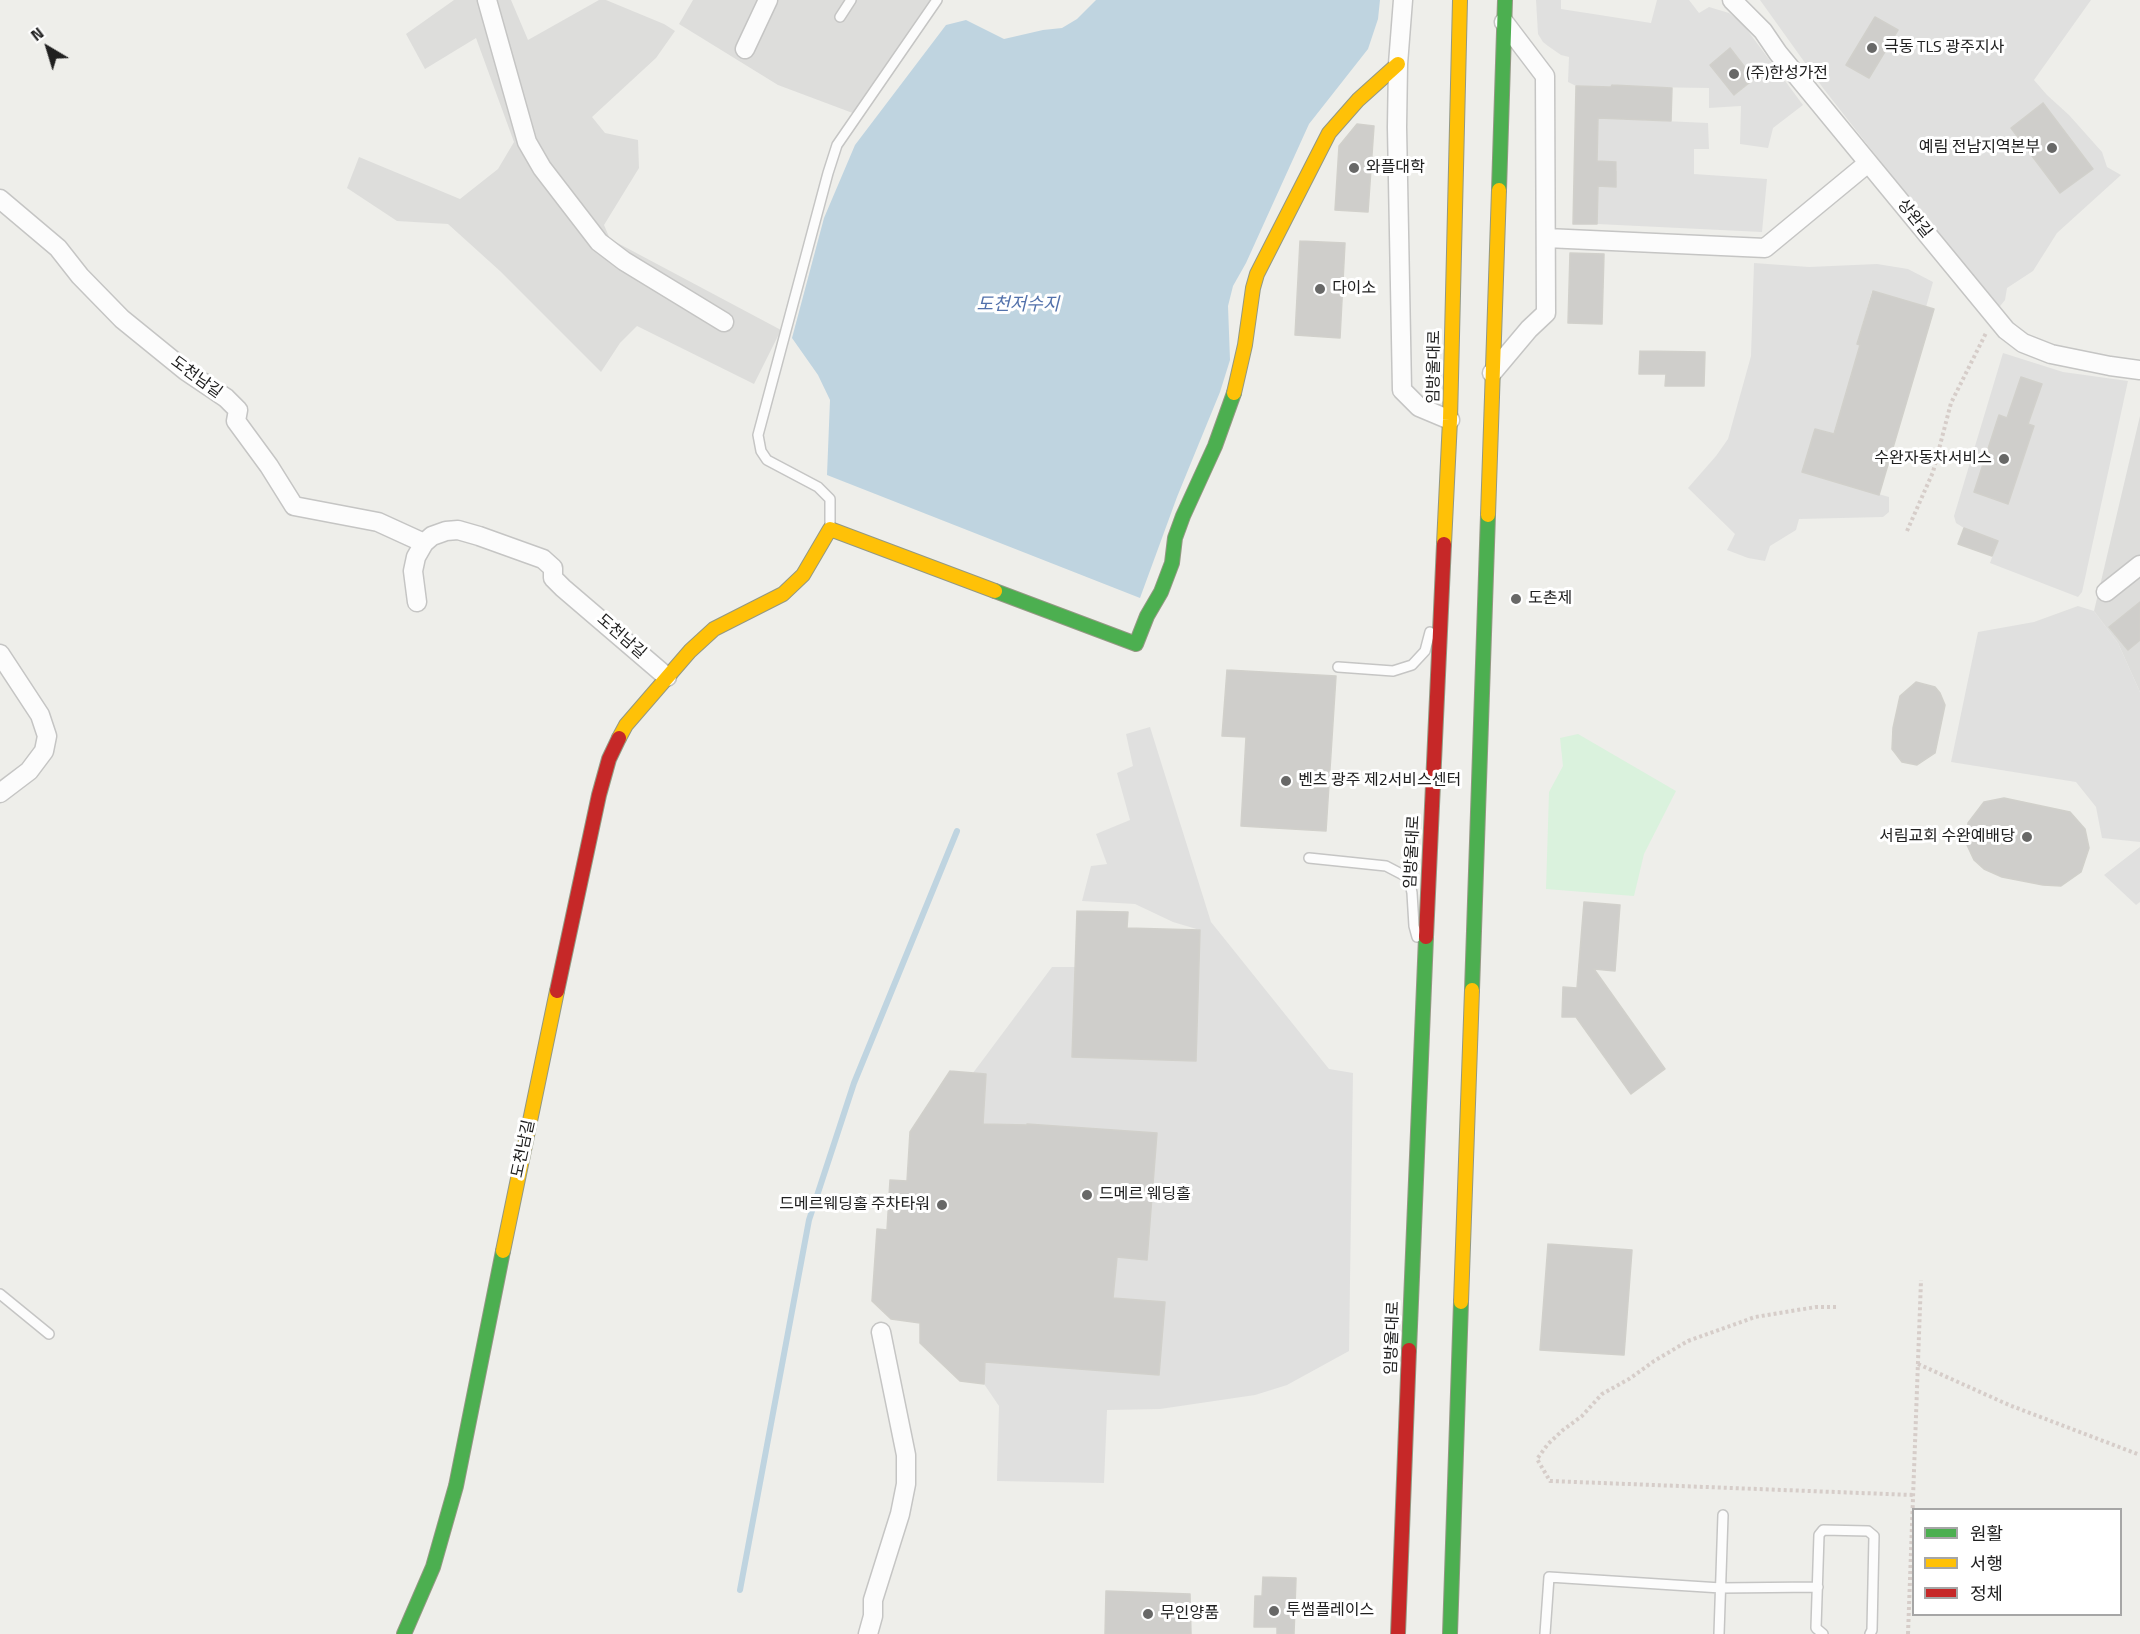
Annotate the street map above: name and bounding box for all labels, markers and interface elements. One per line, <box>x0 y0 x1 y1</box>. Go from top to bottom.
north arrow <box>18 18 78 78</box>
text: N <box>25 21 49 47</box>
place label: 극동 TLS 광주지사 <box>1884 38 2004 58</box>
marker: 극동 TLS 광주지사 <box>1865 41 1879 55</box>
place label: (주)한성가전 <box>1746 64 1828 84</box>
marker: (주)한성가전 <box>1727 67 1741 81</box>
place label: 예림 전남지역본부 <box>1919 138 2040 158</box>
marker: 예림 전남지역본부 <box>2045 141 2059 155</box>
place label: 와플대학 <box>1366 158 1425 178</box>
marker: 와플대학 <box>1347 161 1361 175</box>
street label: 상완길 <box>1893 196 1935 242</box>
place label: 다이소 <box>1332 279 1376 299</box>
marker: 다이소 <box>1313 282 1327 296</box>
water label: 도천저수지 <box>977 295 1059 317</box>
street label: 임방울대로 <box>1425 330 1445 404</box>
street label: 도천남길 <box>167 353 225 403</box>
place label: 수완자동차서비스 <box>1874 449 1992 469</box>
marker: 수완자동차서비스 <box>1997 452 2011 466</box>
place label: 도촌제 <box>1528 589 1572 609</box>
marker: 도촌제 <box>1509 592 1523 606</box>
street label: 도천남길 <box>592 610 650 664</box>
place label: 벤츠 광주 제2서비스센터 <box>1298 771 1461 791</box>
marker: 벤츠 광주 제2서비스센터 <box>1279 774 1293 788</box>
street label: 임방울대로 <box>1401 815 1425 889</box>
place label: 서림교회 수완예배당 <box>1879 827 2015 847</box>
marker: 서림교회 수완예배당 <box>2020 830 2034 844</box>
street label: 도천남길 <box>508 1118 540 1180</box>
place label: 드메르 웨딩홀 <box>1099 1185 1191 1205</box>
marker: 드메르 웨딩홀 <box>1080 1188 1094 1202</box>
place label: 드메르웨딩홀 주차타워 <box>779 1195 930 1215</box>
marker: 드메르웨딩홀 주차타워 <box>935 1198 949 1212</box>
street label: 임방울대로 <box>1382 1301 1404 1375</box>
legend <box>1912 1508 2122 1616</box>
text: 원활 <box>1970 1520 2003 1547</box>
text: 서행 <box>1970 1550 2003 1577</box>
text: 정체 <box>1970 1580 2003 1607</box>
place label: 투썸플레이스 <box>1286 1601 1374 1621</box>
place label: 무인양품 <box>1160 1604 1219 1624</box>
marker: 투썸플레이스 <box>1267 1604 1281 1618</box>
marker: 무인양품 <box>1141 1607 1155 1621</box>

